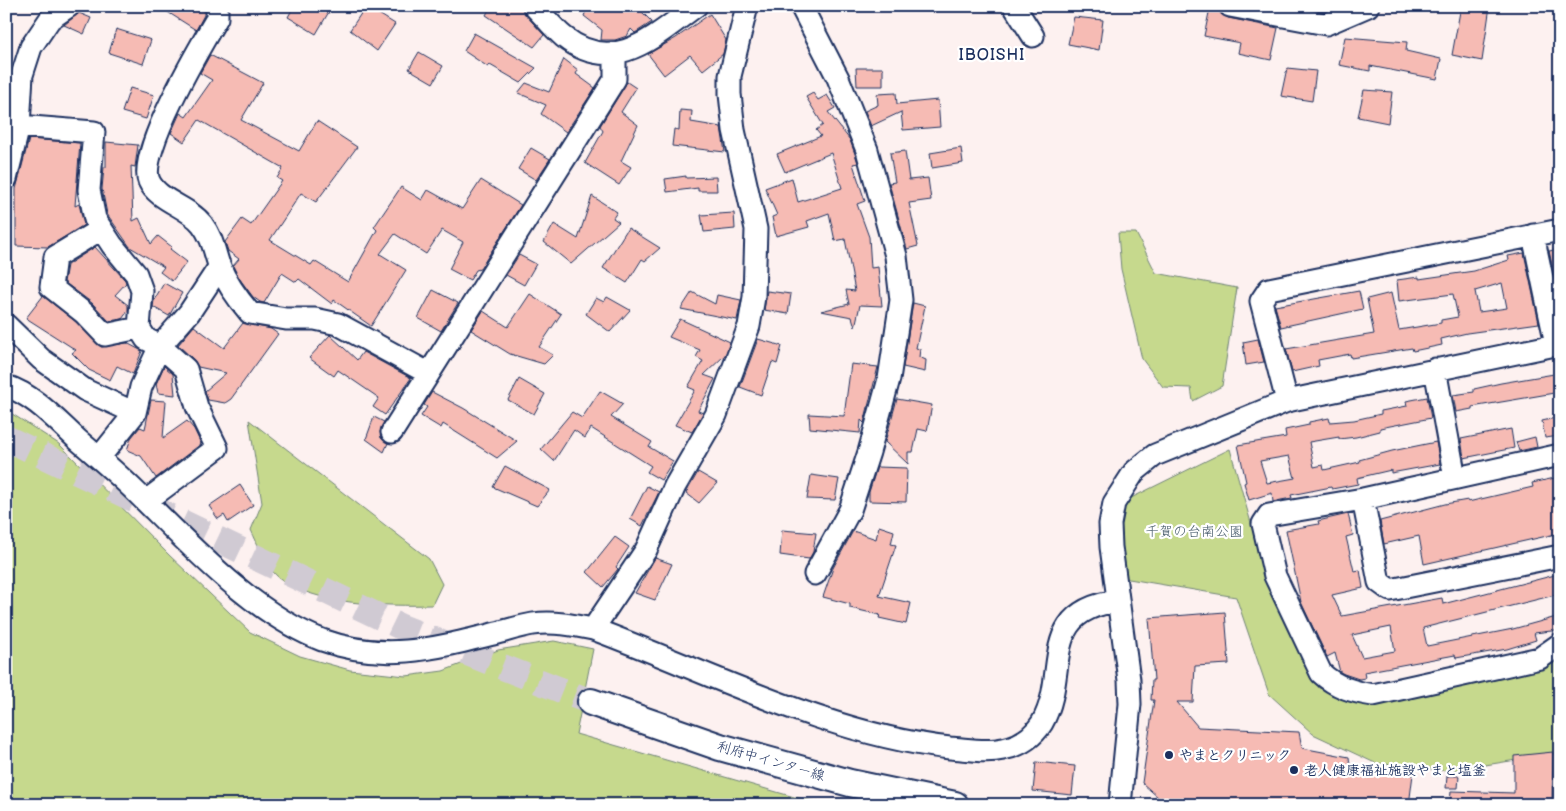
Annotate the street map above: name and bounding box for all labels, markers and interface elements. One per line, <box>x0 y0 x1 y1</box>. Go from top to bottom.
district label: IBOISHI <box>959 46 1025 65</box>
park label: 千賀の台南公園 <box>1145 523 1243 540</box>
street label: 利府中インター線 <box>715 737 827 785</box>
place label: やまとクリニック <box>1179 747 1291 764</box>
marker: やまとクリニック <box>1163 749 1175 761</box>
place label: 老人健康福祉施設やまと塩釜 <box>1304 762 1486 779</box>
marker: 老人健康福祉施設やまと塩釜 <box>1288 764 1300 776</box>

